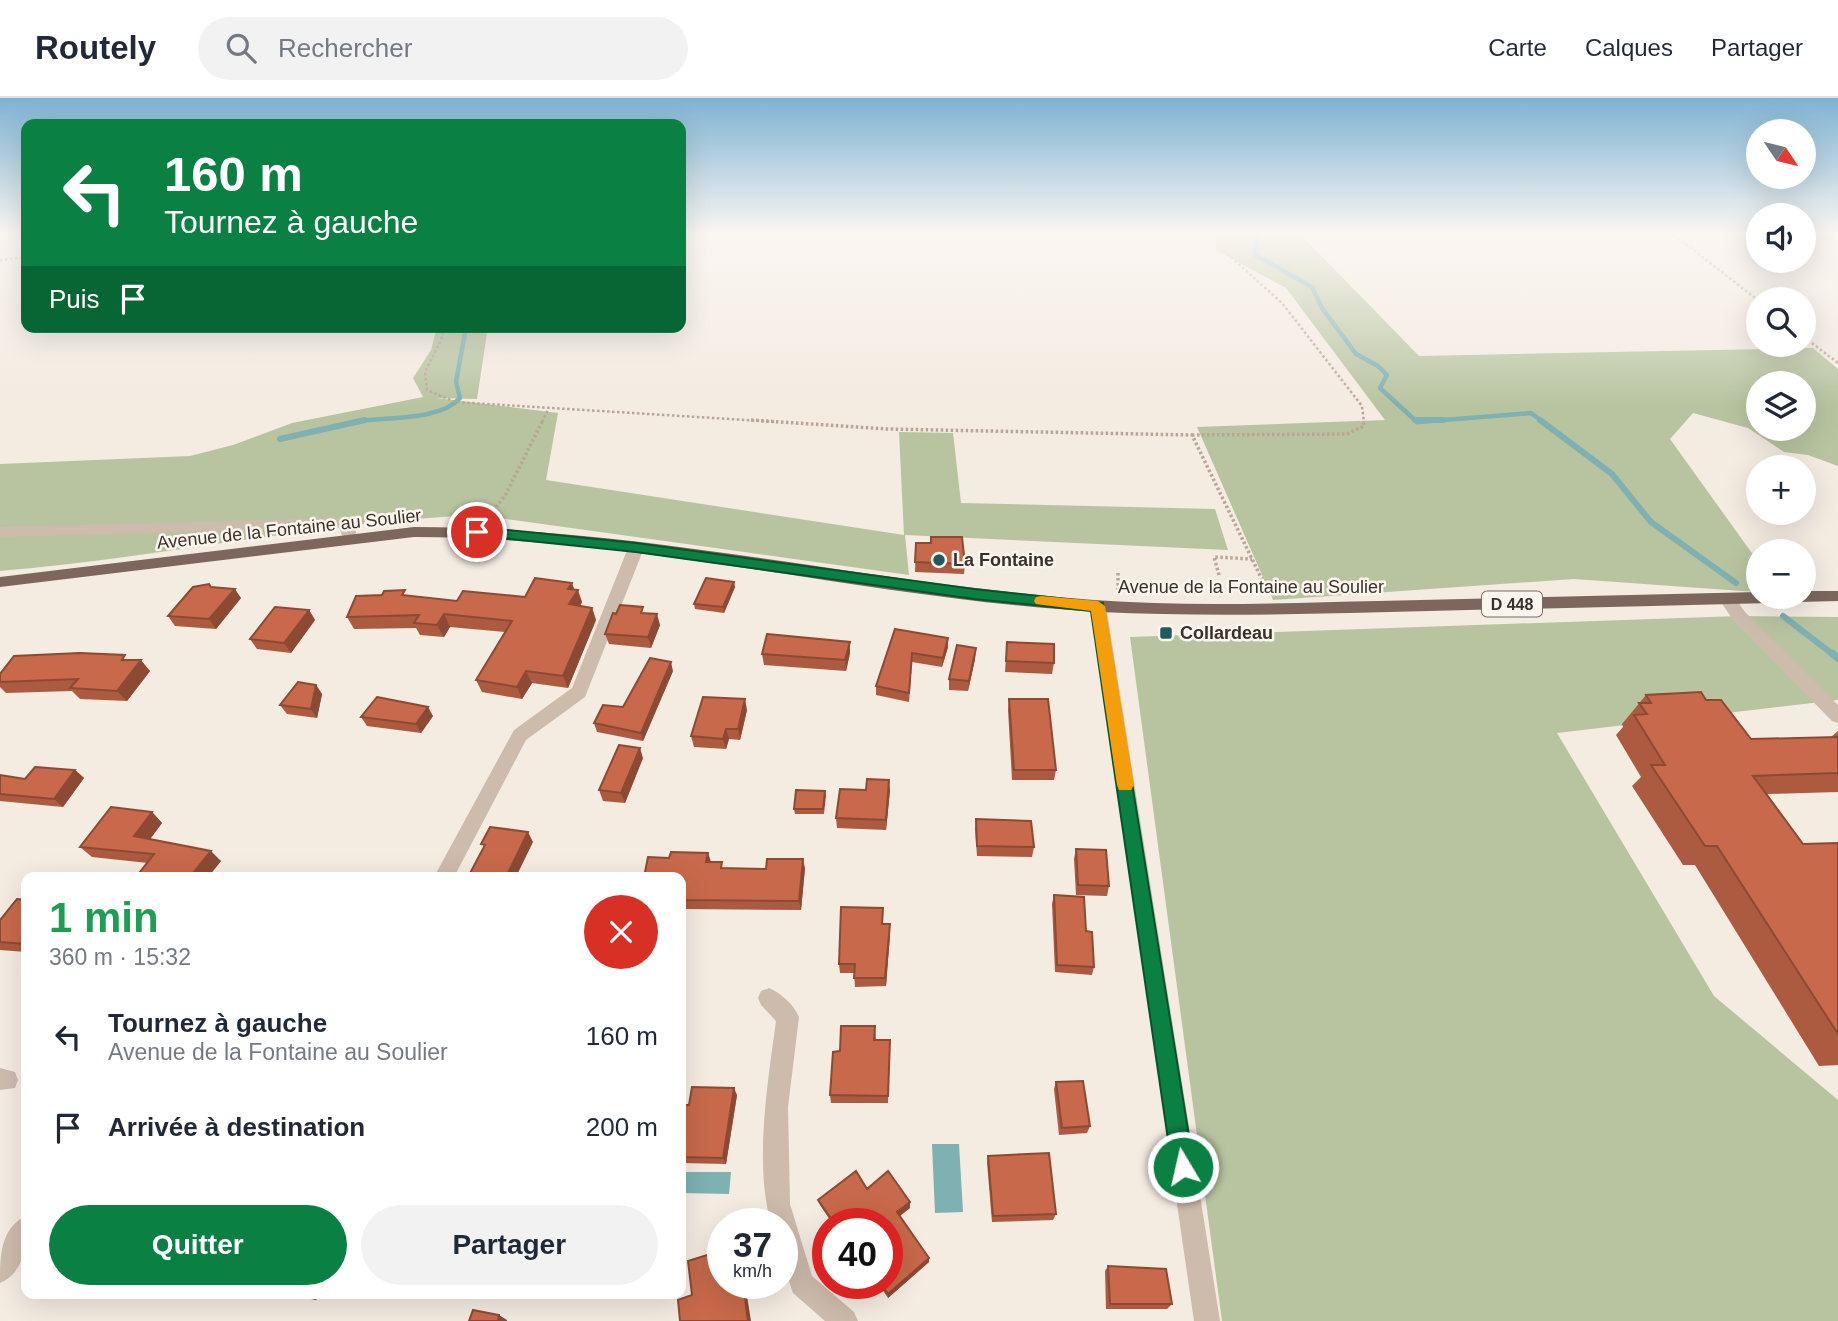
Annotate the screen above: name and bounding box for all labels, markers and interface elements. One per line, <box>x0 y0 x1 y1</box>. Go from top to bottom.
search box <box>198 17 688 80</box>
text: Routely <box>35 29 156 66</box>
icon: search <box>222 29 260 67</box>
text: Rechercher <box>278 33 412 63</box>
text: Carte <box>1488 34 1547 61</box>
text: Calques <box>1585 34 1673 61</box>
text: Partager <box>1711 34 1803 61</box>
north arrow <box>1746 119 1816 189</box>
map controls <box>1746 119 1816 609</box>
icon: left <box>49 147 140 238</box>
text: 160 m <box>164 147 303 201</box>
button: sound <box>1746 203 1816 273</box>
text: Tournez à gauche <box>164 204 418 240</box>
icon: arrive <box>114 280 152 318</box>
text: Puis <box>49 284 100 314</box>
button: search <box>1746 287 1816 357</box>
button: layers <box>1746 371 1816 441</box>
button: + <box>1746 455 1816 525</box>
pin <box>447 502 507 562</box>
street label: Avenue de la Fontaine au Soulier <box>156 505 422 553</box>
icon: arrive <box>458 513 496 551</box>
button: − <box>1746 539 1816 609</box>
place label: La Fontaine <box>953 550 1054 570</box>
marker: La Fontaine <box>931 552 947 568</box>
street label: Avenue de la Fontaine au Soulier <box>1118 577 1384 597</box>
road number: D 448 <box>1482 592 1542 617</box>
place label: Collardeau <box>1180 623 1273 643</box>
marker: Collardeau <box>1158 625 1174 641</box>
text: 1 min <box>49 894 159 941</box>
button: close <box>584 895 658 969</box>
text: 360 m · 15:32 <box>49 944 191 970</box>
text: Tournez à gauche <box>108 1008 327 1038</box>
icon: left <box>49 1018 87 1056</box>
text: 160 m <box>586 1021 658 1051</box>
text: Avenue de la Fontaine au Soulier <box>108 1039 448 1065</box>
icon: arrive <box>49 1109 87 1147</box>
text: Arrivée à destination <box>108 1112 365 1142</box>
text: 200 m <box>586 1112 658 1142</box>
position arrow <box>1146 1130 1220 1204</box>
button: Quitter <box>49 1205 347 1285</box>
button: Partager <box>361 1205 658 1285</box>
speed limit sign: 40 <box>812 1208 903 1299</box>
text: 37 <box>733 1225 772 1264</box>
text: km/h <box>733 1261 772 1281</box>

